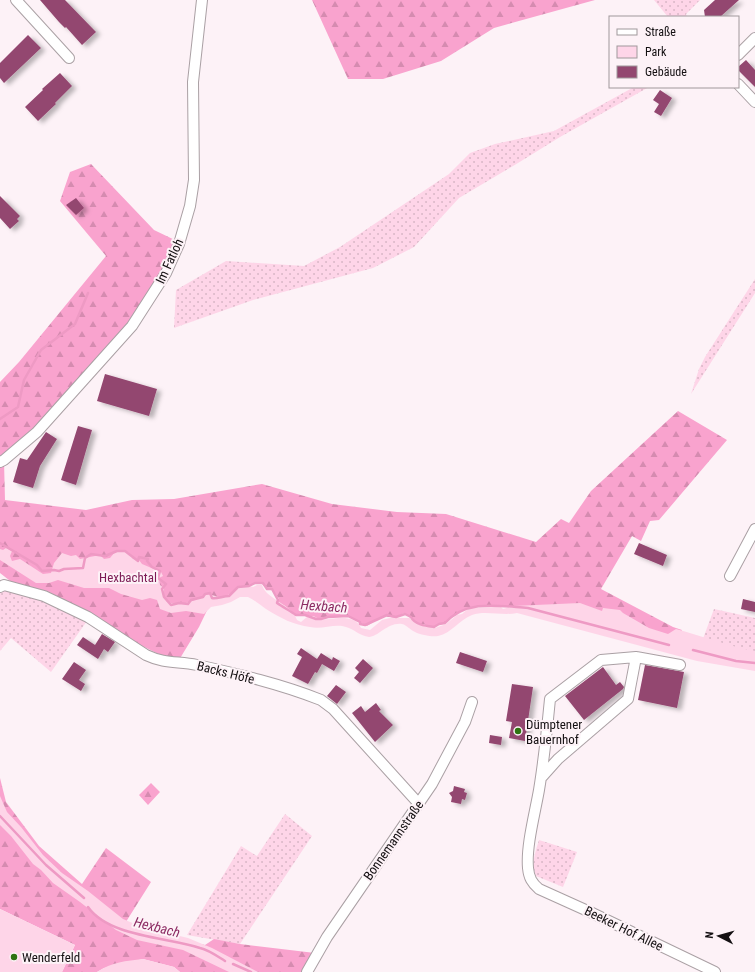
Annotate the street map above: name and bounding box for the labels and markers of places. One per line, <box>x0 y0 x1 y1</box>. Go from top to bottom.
place label: Dümptener Bauernhof <box>526 717 582 747</box>
marker: Dümptener Bauernhof <box>513 726 523 736</box>
place label: Wenderfeld <box>22 950 80 965</box>
marker: Wenderfeld <box>9 952 19 962</box>

